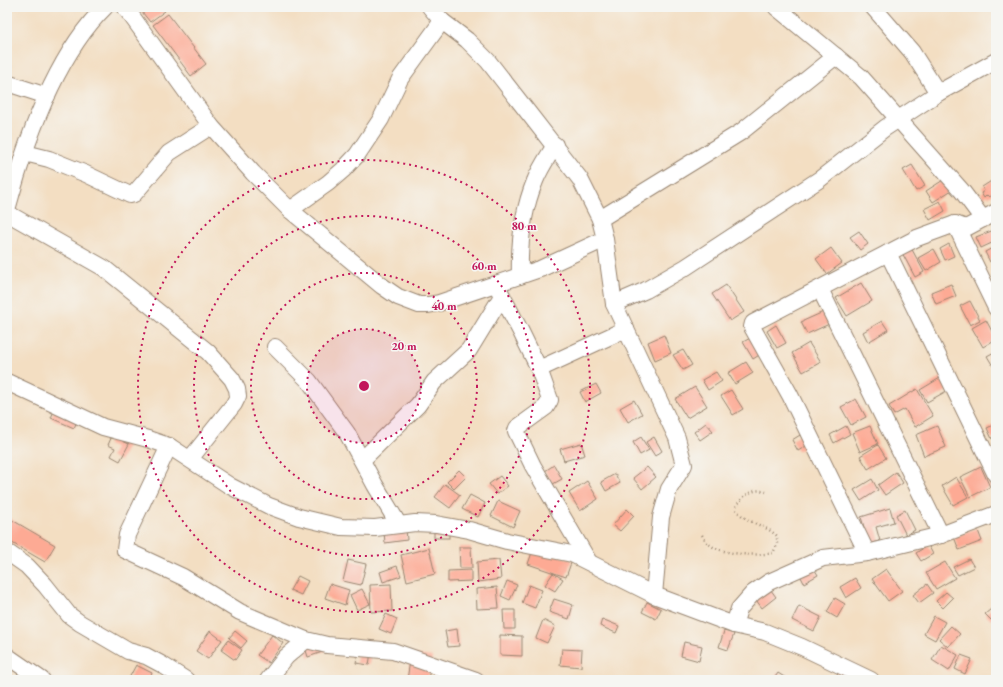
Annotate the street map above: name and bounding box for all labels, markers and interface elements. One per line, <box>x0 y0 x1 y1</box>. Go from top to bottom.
text: 80 m <box>511 218 537 234</box>
text: 60 m <box>471 258 497 274</box>
text: 40 m <box>431 298 457 314</box>
text: 20 m <box>391 338 417 354</box>
centre of rings <box>357 379 371 393</box>

